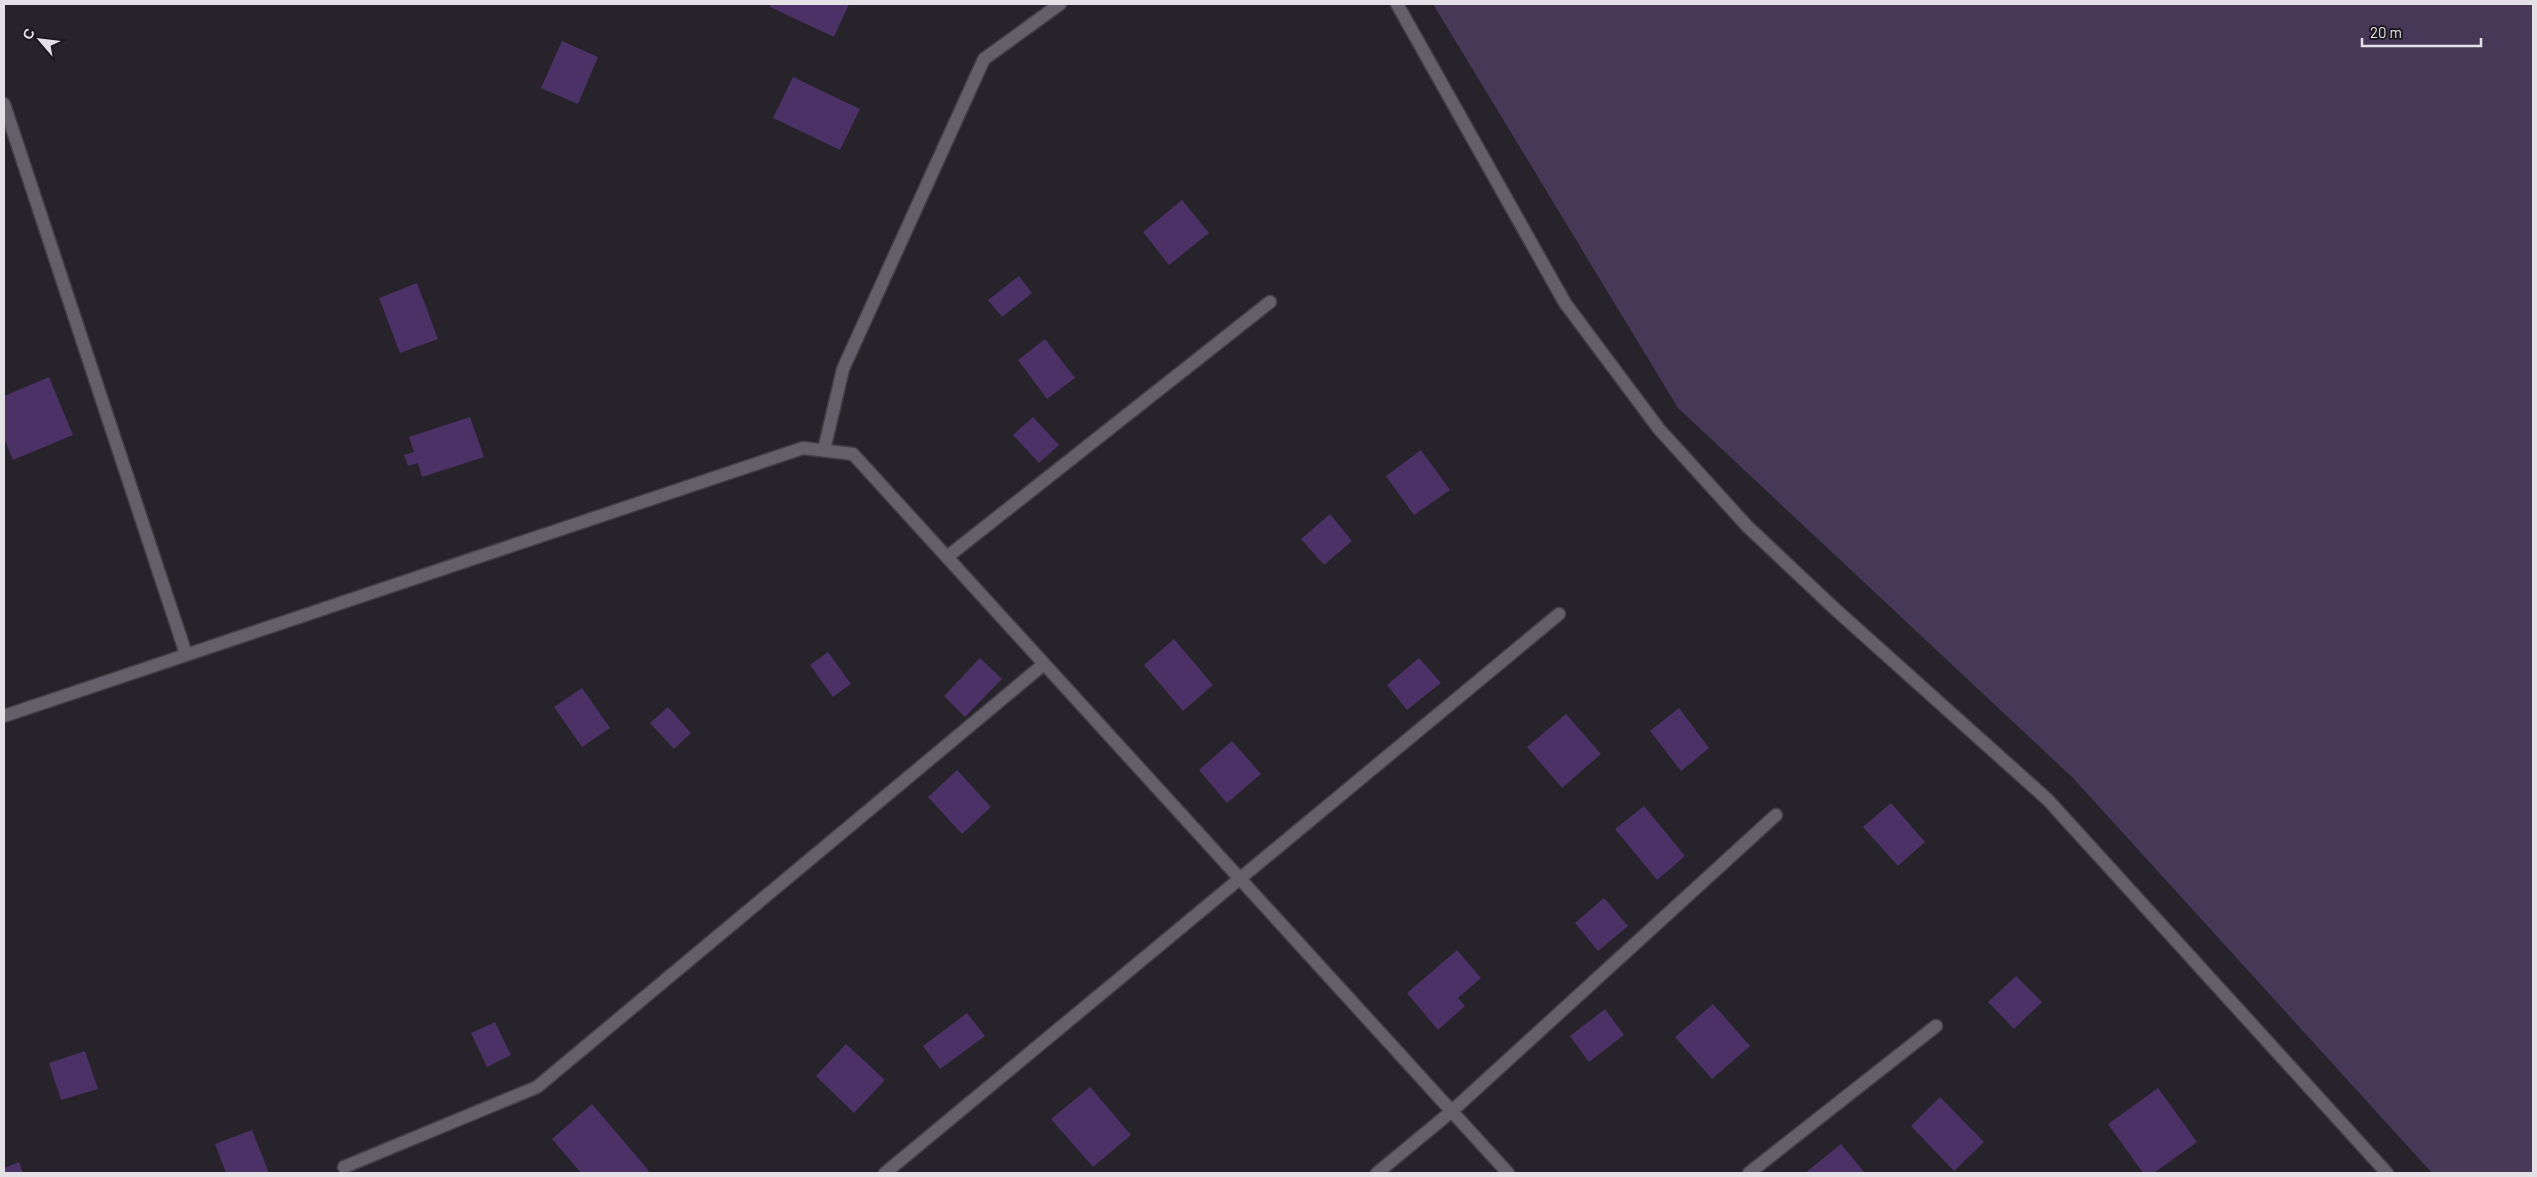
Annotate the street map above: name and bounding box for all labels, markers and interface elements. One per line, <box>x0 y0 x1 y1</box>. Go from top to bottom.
north arrow <box>15 15 65 65</box>
scale bar <box>2362 15 2481 47</box>
text: 20 m <box>2370 23 2402 41</box>
text: С <box>18 25 38 42</box>

